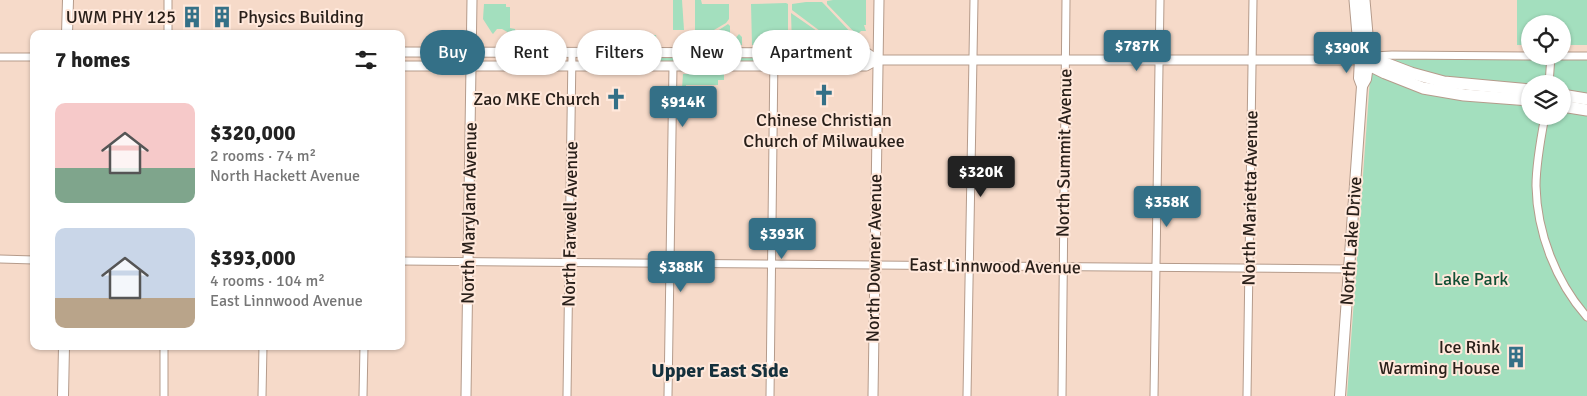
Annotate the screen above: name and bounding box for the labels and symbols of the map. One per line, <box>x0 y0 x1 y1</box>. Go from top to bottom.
building icon: UWM PHY 125 <box>179 4 205 30</box>
building icon: Physics Building <box>209 4 235 30</box>
place label: UWM PHY 125 <box>66 6 176 28</box>
place label: Physics Building <box>238 6 364 28</box>
pin: $787K <box>1102 30 1172 72</box>
pin: $390K <box>1312 32 1382 74</box>
street label: North Summit Avenue <box>1052 69 1076 237</box>
church icon: Chinese Christian Church of Milwaukee <box>811 82 837 108</box>
church icon: Zao MKE Church <box>603 86 629 112</box>
pin: $914K <box>648 86 718 128</box>
place label: Zao MKE Church <box>473 88 600 110</box>
place label: Chinese Christian Church of Milwaukee <box>743 109 905 152</box>
street label: North Marietta Avenue <box>1237 110 1263 286</box>
street label: North Maryland Avenue <box>456 122 482 304</box>
street label: North Farwell Avenue <box>558 141 582 307</box>
pin: $320K <box>946 156 1016 198</box>
street label: North Downer Avenue <box>862 174 886 342</box>
street label: North Lake Drive <box>1336 176 1366 306</box>
pin: $358K <box>1132 186 1202 228</box>
pin: $393K <box>747 218 817 260</box>
pin: $388K <box>646 250 716 293</box>
street label: East Linnwood Avenue <box>909 254 1081 278</box>
park label: Lake Park <box>1434 268 1508 290</box>
place label: Ice Rink Warming House <box>1379 336 1500 379</box>
building icon: Ice Rink Warming House <box>1503 344 1529 370</box>
district label: Upper East Side <box>651 358 789 383</box>

